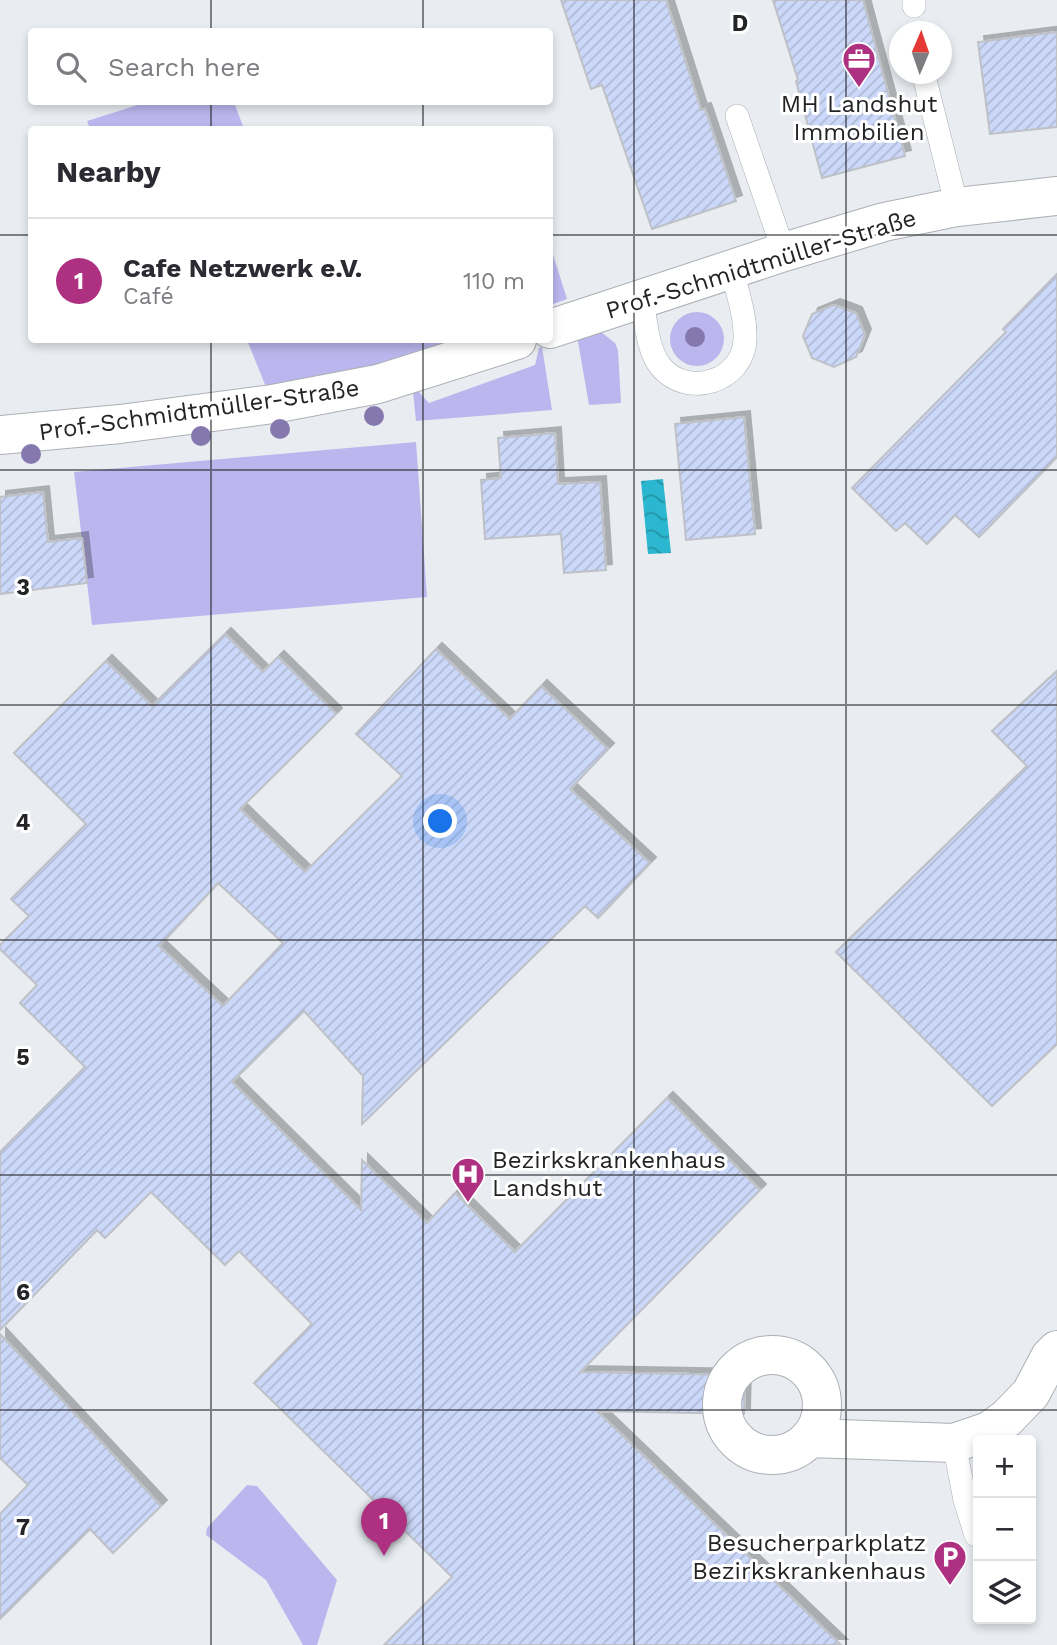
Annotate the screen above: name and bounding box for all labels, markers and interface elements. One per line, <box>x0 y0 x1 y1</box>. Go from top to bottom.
text: D <box>732 10 748 37</box>
north arrow <box>889 21 952 84</box>
search box <box>28 28 553 105</box>
office icon: MH Landshut Immobilien <box>840 40 878 89</box>
icon: search <box>52 48 90 86</box>
text: Search here <box>108 52 260 82</box>
place label: MH Landshut Immobilien <box>781 90 937 146</box>
text: Nearby <box>56 154 161 189</box>
street label: Prof.-Schmidtmüller-Straße <box>602 203 920 325</box>
text: Cafe Netzwerk e.V. <box>123 253 362 283</box>
text: 1 <box>74 268 84 295</box>
text: 110 m <box>463 268 525 295</box>
text: Café <box>123 283 174 310</box>
street label: Prof.-Schmidtmüller-Straße <box>37 374 361 446</box>
text: 3 <box>16 574 30 601</box>
your location <box>423 804 457 838</box>
text: 4 <box>16 809 31 836</box>
text: 5 <box>16 1044 30 1071</box>
place label: Bezirkskrankenhaus Landshut <box>492 1146 726 1202</box>
hospital icon: Bezirkskrankenhaus Landshut <box>449 1155 487 1204</box>
text: 6 <box>16 1279 30 1306</box>
map controls <box>973 1435 1036 1624</box>
button: + <box>973 1435 1036 1498</box>
pin: 1 <box>361 1498 407 1556</box>
button: − <box>973 1498 1036 1561</box>
text: 7 <box>16 1514 30 1541</box>
place label: Besucherparkplatz Bezirkskrankenhaus <box>692 1529 926 1585</box>
parking icon: Besucherparkplatz Bezirkskrankenhaus <box>931 1538 969 1587</box>
button: layers <box>973 1561 1036 1624</box>

